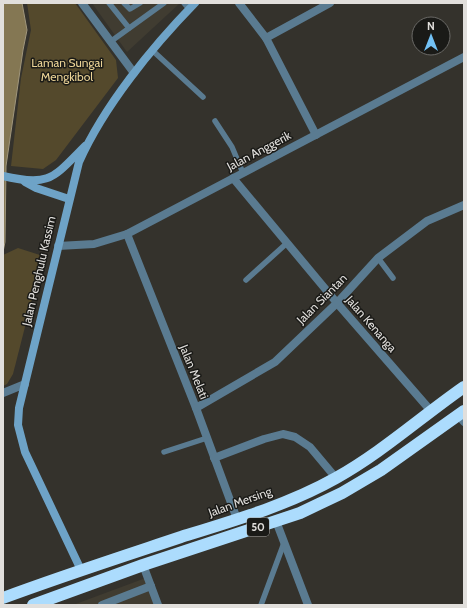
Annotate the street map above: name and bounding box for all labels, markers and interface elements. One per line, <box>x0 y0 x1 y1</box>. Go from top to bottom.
north arrow <box>411 16 451 56</box>
text: N <box>427 19 435 33</box>
park label: Laman Sungai Mengkibol <box>31 55 103 84</box>
street label: Jalan Anggerik <box>223 127 294 174</box>
street label: Jalan Penghulu Kassim <box>18 214 58 328</box>
street label: Jalan Siantan <box>293 270 350 328</box>
street label: Jalan Kenanga <box>342 292 400 355</box>
street label: Jalan Melati <box>176 341 212 401</box>
street label: Jalan Mersing <box>205 483 275 520</box>
road number: 50 <box>247 518 269 536</box>

